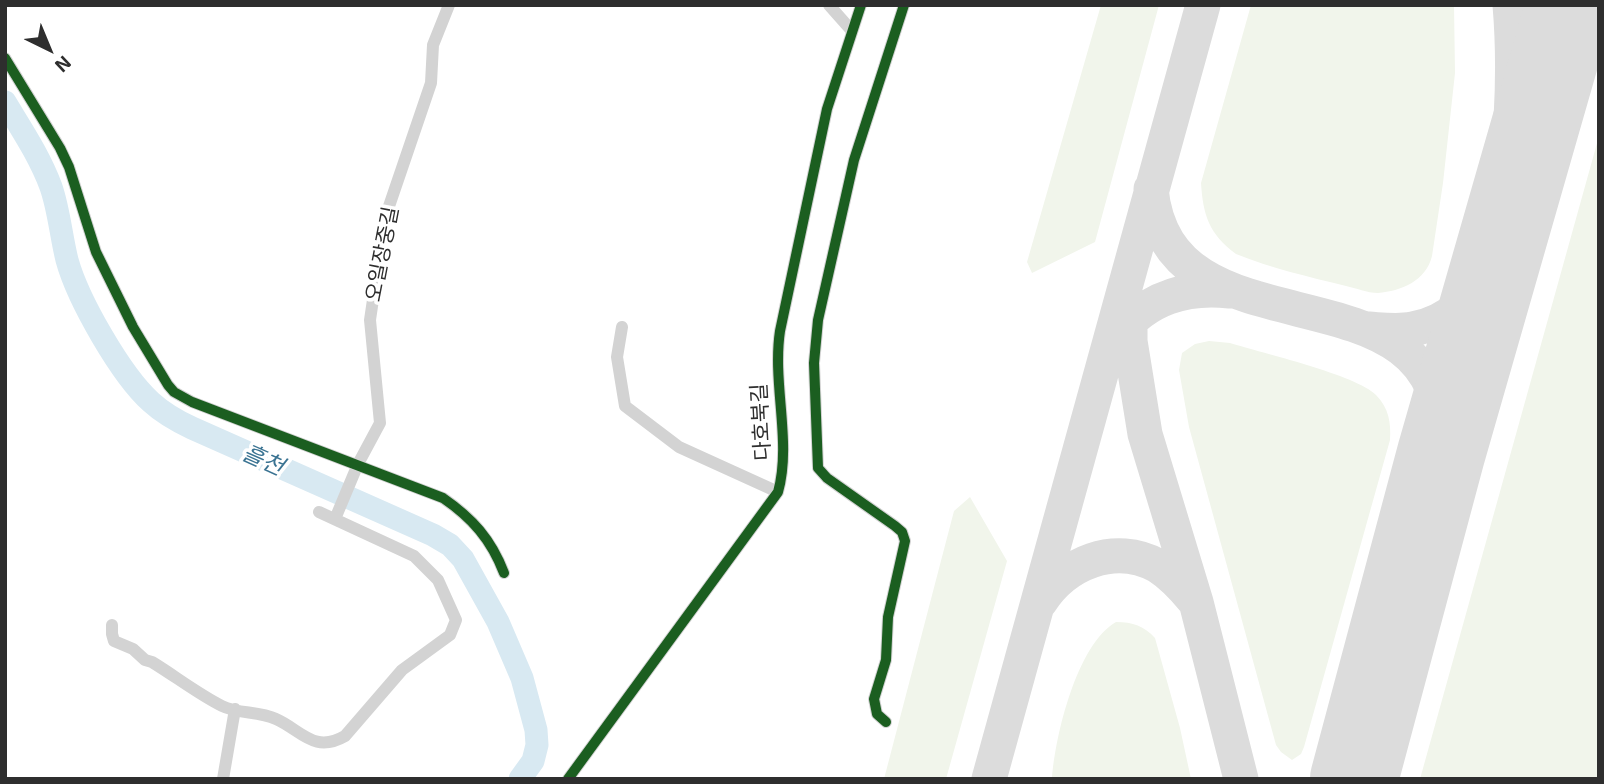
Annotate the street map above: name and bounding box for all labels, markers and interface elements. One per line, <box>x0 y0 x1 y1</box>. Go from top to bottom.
north arrow <box>14 14 84 84</box>
text: N <box>51 52 77 78</box>
street label: 오일장중길 <box>360 204 404 304</box>
street label: 다호북길 <box>746 383 776 461</box>
water label: 흘천 <box>238 439 288 481</box>

